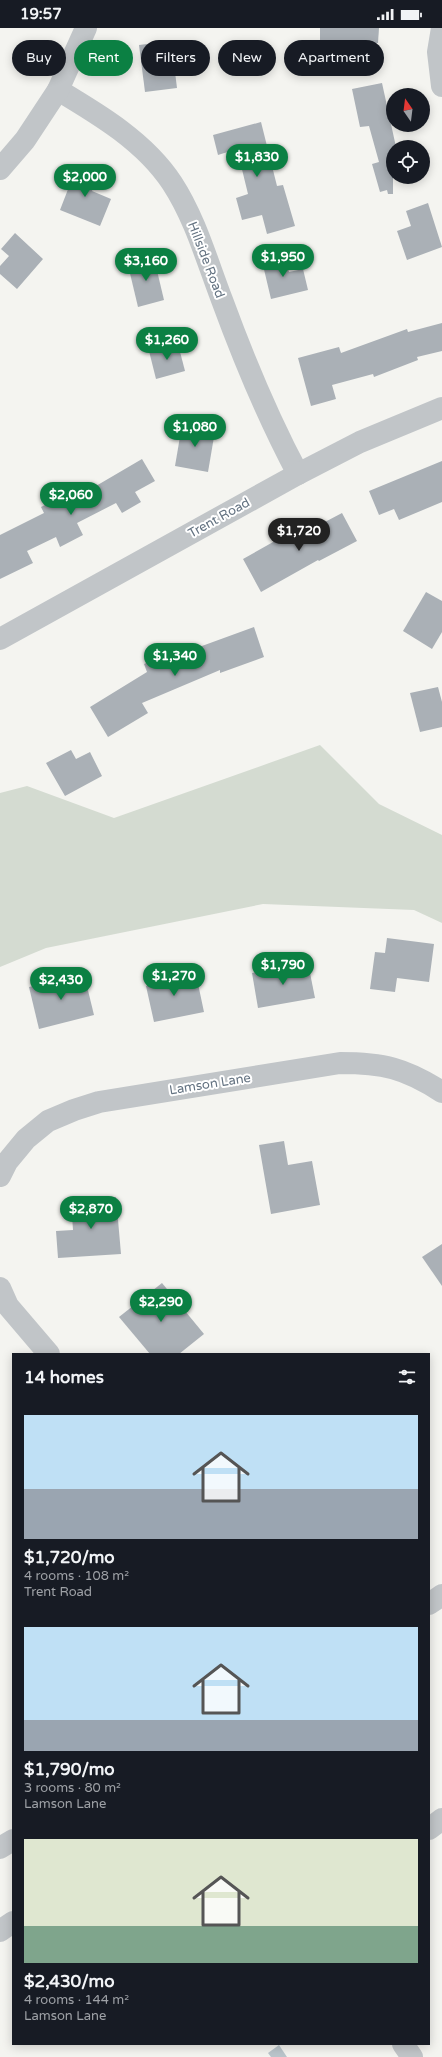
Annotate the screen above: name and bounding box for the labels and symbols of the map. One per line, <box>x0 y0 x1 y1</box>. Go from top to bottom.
north arrow <box>386 88 430 132</box>
pin: $1,830 <box>224 144 290 178</box>
pin: $2,000 <box>52 164 118 198</box>
street label: Hillside Road <box>184 220 228 300</box>
pin: $1,950 <box>250 244 316 278</box>
pin: $3,160 <box>113 248 179 282</box>
pin: $1,260 <box>134 327 200 361</box>
pin: $1,080 <box>162 414 228 448</box>
pin: $2,060 <box>38 482 104 516</box>
street label: Trent Road <box>185 495 253 541</box>
pin: $1,720 <box>266 518 332 552</box>
pin: $1,340 <box>142 643 208 677</box>
pin: $1,790 <box>250 952 316 986</box>
pin: $1,270 <box>141 963 207 997</box>
pin: $2,430 <box>28 967 94 1001</box>
street label: Lamson Lane <box>168 1070 252 1098</box>
pin: $2,870 <box>58 1196 124 1230</box>
pin: $2,290 <box>128 1289 194 1323</box>

